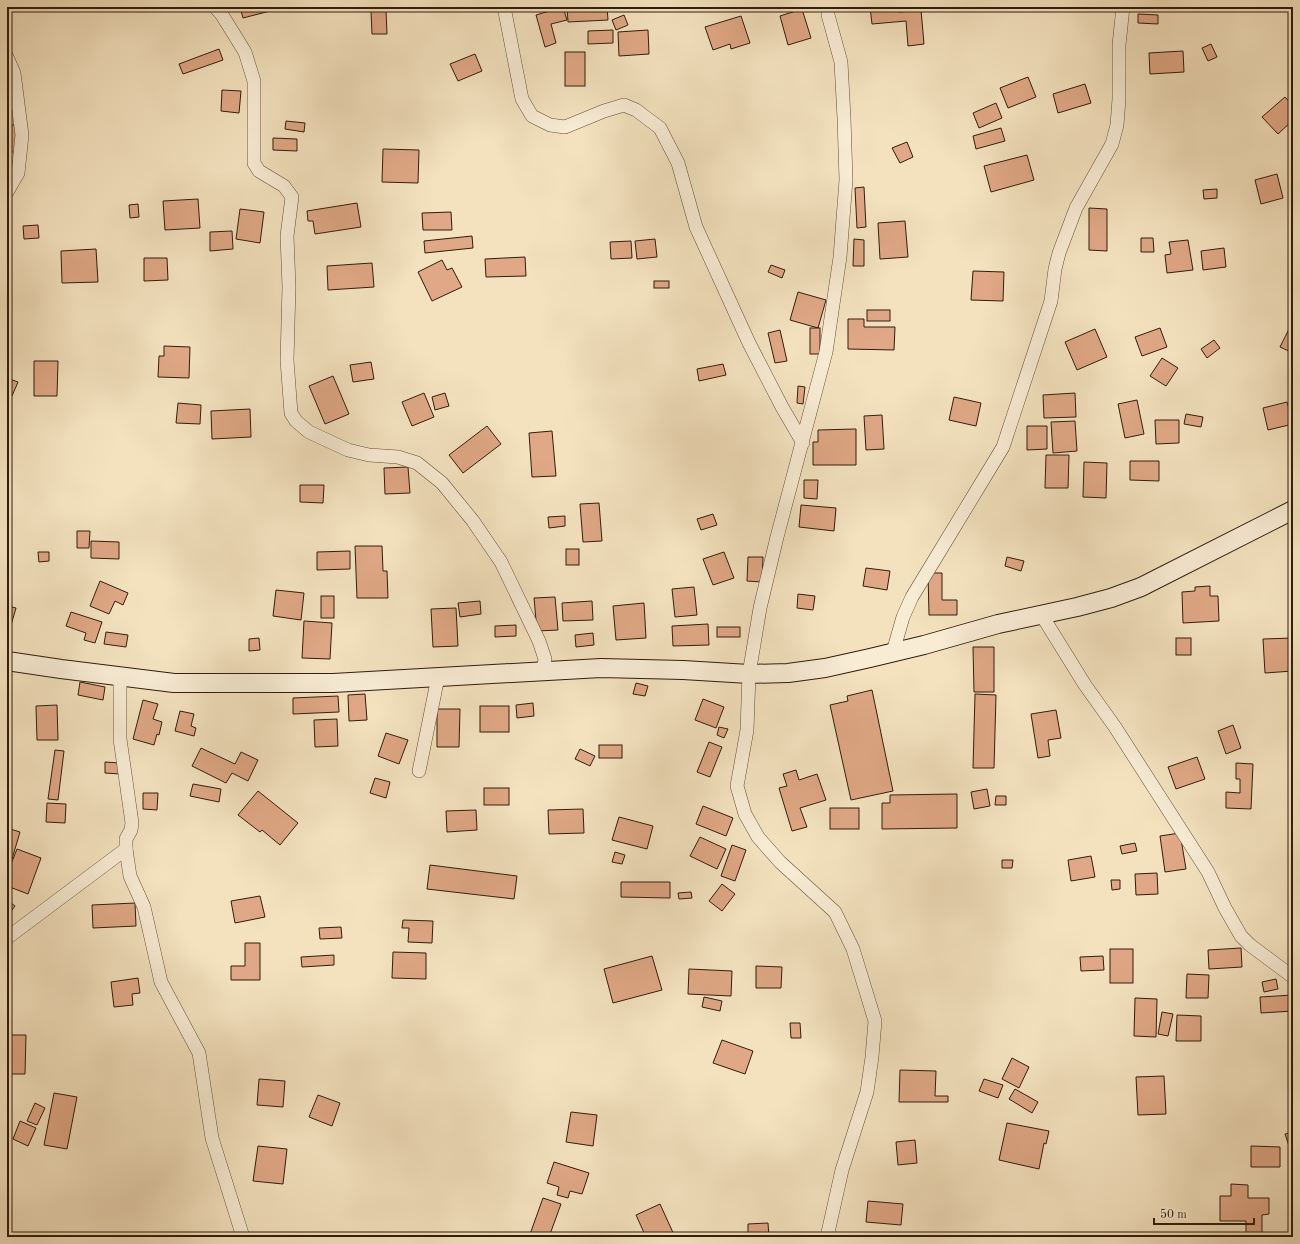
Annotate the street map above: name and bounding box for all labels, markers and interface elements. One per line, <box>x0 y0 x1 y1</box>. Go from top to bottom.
scale bar <box>1154 1200 1254 1226</box>
text: 50 m <box>1160 1208 1187 1221</box>

